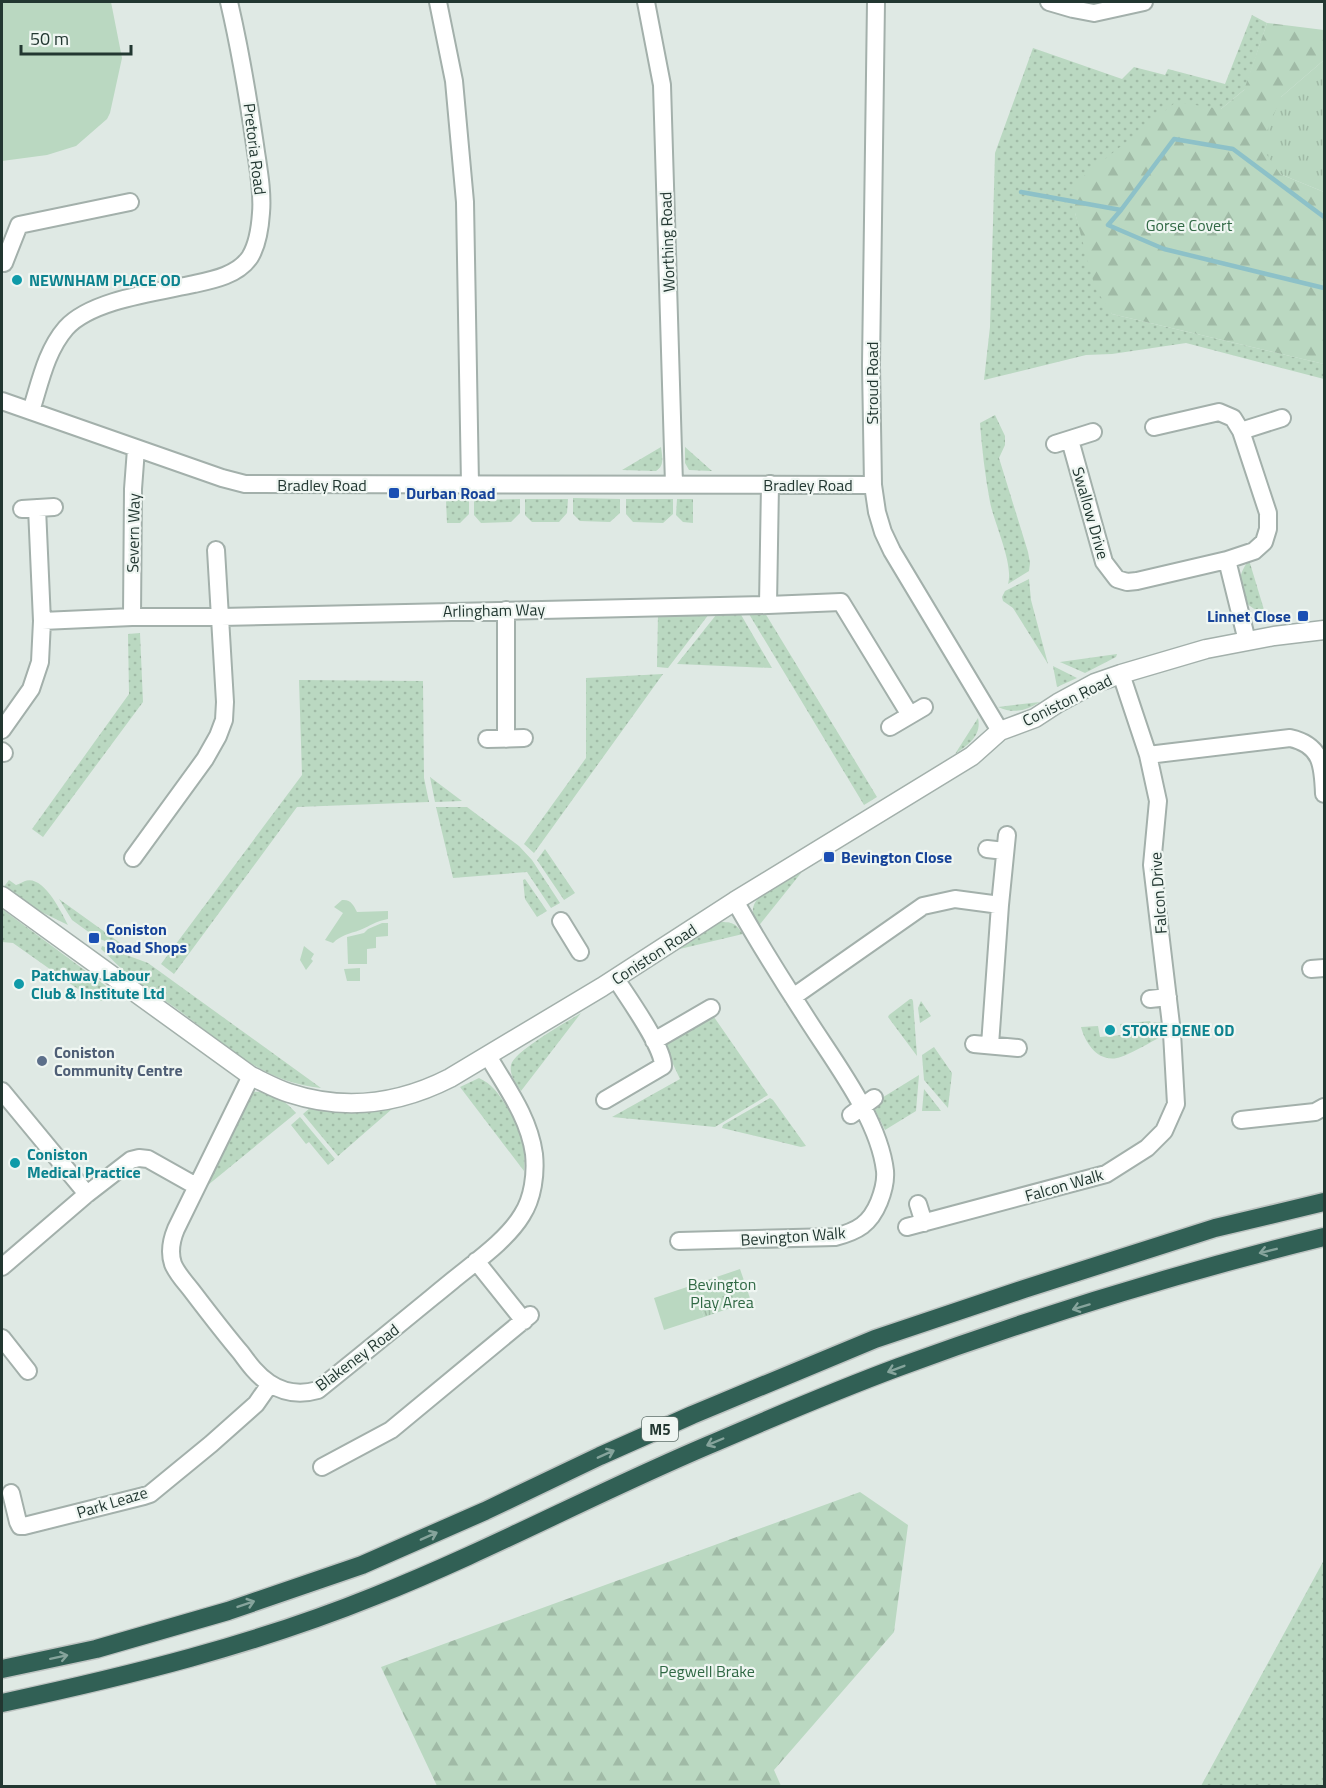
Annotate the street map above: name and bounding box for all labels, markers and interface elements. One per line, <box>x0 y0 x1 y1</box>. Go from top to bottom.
scale bar <box>21 18 130 56</box>
text: 50 m <box>30 25 69 52</box>
street label: Pretoria Road <box>237 102 273 196</box>
street label: Worthing Road <box>653 191 681 293</box>
park label: Gorse Covert <box>1146 213 1233 237</box>
place label: NEWNHAM PLACE OD <box>29 268 181 292</box>
marker: NEWNHAM PLACE OD <box>10 273 24 287</box>
street label: Stroud Road <box>860 341 884 425</box>
street label: Swallow Drive <box>1066 464 1116 562</box>
street label: Bradley Road <box>277 473 367 497</box>
street label: Bradley Road <box>763 473 853 497</box>
place label: Durban Road <box>406 481 496 505</box>
marker: Durban Road <box>387 486 401 500</box>
street label: Severn Way <box>120 493 146 573</box>
street label: Arlingham Way <box>443 597 546 623</box>
place label: Linnet Close <box>1207 604 1291 628</box>
marker: Linnet Close <box>1296 609 1310 623</box>
street label: Coniston Road <box>1018 668 1116 732</box>
place label: Bevington Close <box>841 845 952 869</box>
marker: Bevington Close <box>822 850 836 864</box>
street label: Falcon Drive <box>1143 851 1173 935</box>
place label: Coniston Road Shops <box>106 917 187 959</box>
street label: Coniston Road <box>607 917 701 991</box>
marker: Coniston Road Shops <box>87 931 101 945</box>
place label: Patchway Labour Club & Institute Ltd <box>31 963 165 1005</box>
marker: Patchway Labour Club & Institute Ltd <box>12 977 26 991</box>
place label: STOKE DENE OD <box>1122 1018 1235 1042</box>
marker: STOKE DENE OD <box>1103 1023 1117 1037</box>
place label: Coniston Community Centre <box>54 1040 183 1082</box>
marker: Coniston Community Centre <box>35 1054 49 1068</box>
place label: Coniston Medical Practice <box>27 1142 141 1184</box>
marker: Coniston Medical Practice <box>8 1156 22 1170</box>
street label: Falcon Walk <box>1022 1162 1106 1208</box>
street label: Bevington Walk <box>740 1220 847 1252</box>
one-way arrow <box>1259 1245 1278 1257</box>
park label: Bevington Play Area <box>688 1272 756 1314</box>
one-way arrow <box>1072 1302 1091 1313</box>
street label: Blakeney Road <box>310 1317 404 1397</box>
one-way arrow <box>887 1364 906 1375</box>
road number: M5 <box>642 1417 678 1441</box>
one-way arrow <box>707 1437 725 1448</box>
one-way arrow <box>596 1447 614 1459</box>
street label: Park Leaze <box>74 1480 150 1524</box>
one-way arrow <box>419 1530 438 1541</box>
one-way arrow <box>237 1598 255 1609</box>
one-way arrow <box>49 1650 68 1662</box>
park label: Pegwell Brake <box>659 1659 755 1683</box>

